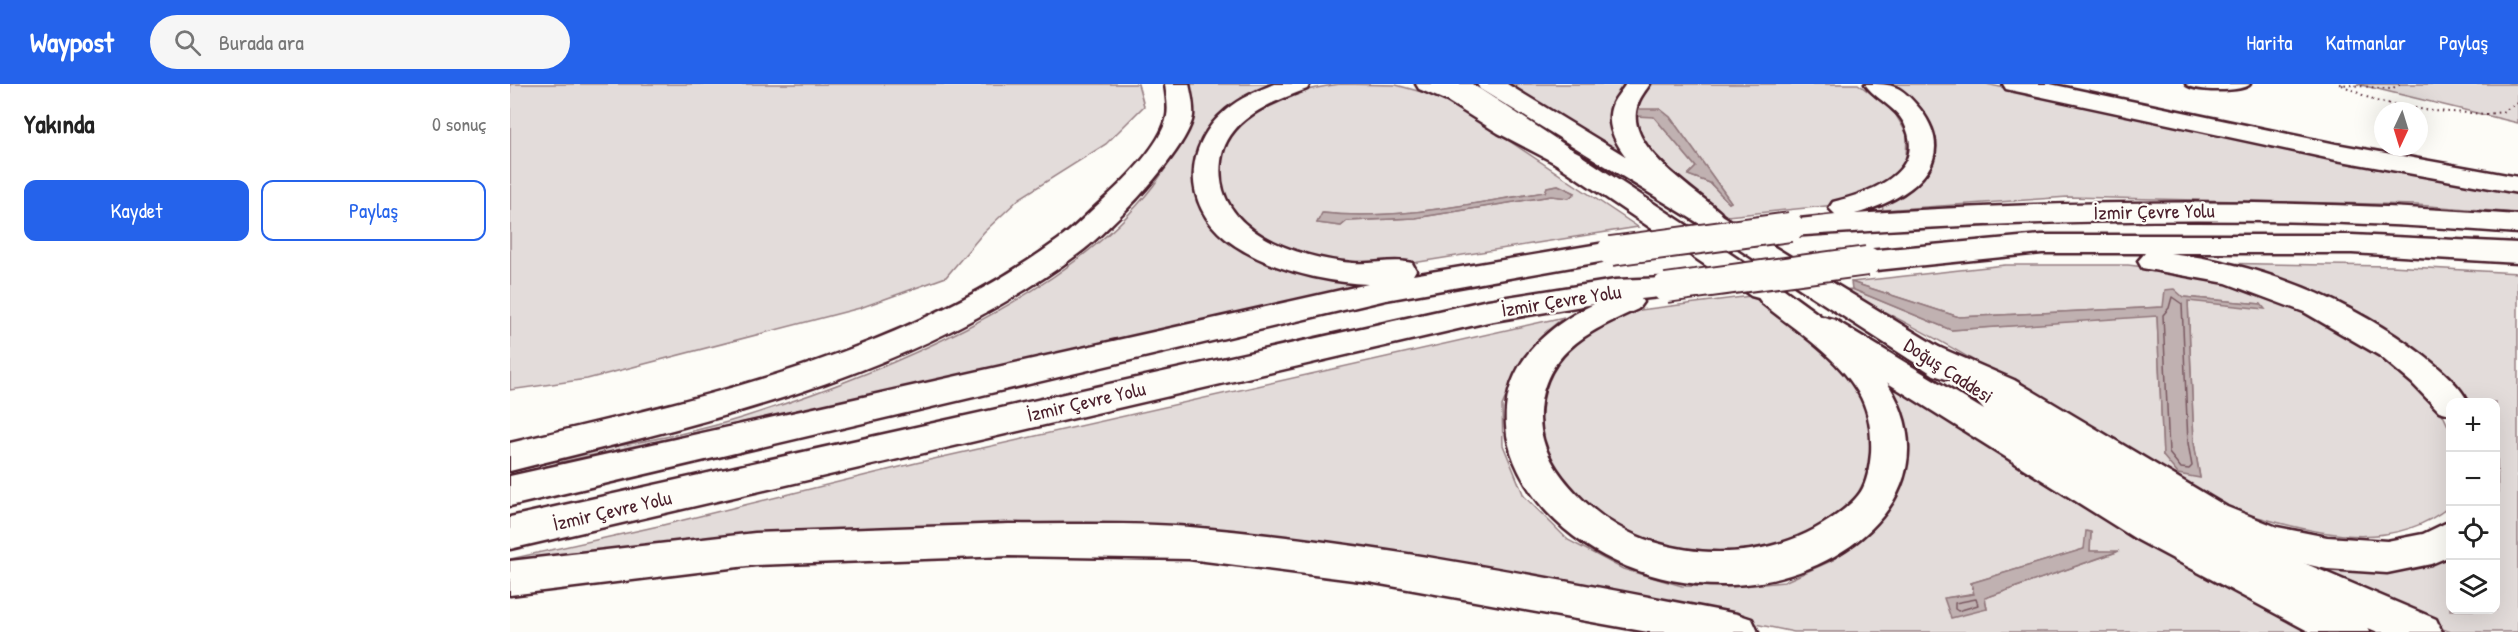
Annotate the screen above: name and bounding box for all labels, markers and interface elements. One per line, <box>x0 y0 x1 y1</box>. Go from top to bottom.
search box <box>150 15 570 69</box>
text: Waypost <box>30 23 114 61</box>
icon: search <box>171 26 204 59</box>
text: Burada ara <box>219 27 304 57</box>
text: Harita <box>2246 28 2293 57</box>
text: Katmanlar <box>2326 28 2406 57</box>
text: Paylaş <box>2439 28 2488 57</box>
north arrow <box>2374 102 2428 156</box>
text: Yakında <box>24 106 94 141</box>
text: 0 sonuç <box>432 110 486 137</box>
button: Kaydet <box>24 180 249 241</box>
button: Paylaş <box>261 180 486 241</box>
street label: İzmir Çevre Yolu <box>2093 196 2215 226</box>
street label: İzmir Çevre Yolu <box>1499 277 1623 323</box>
street label: Doğuş Caddesi <box>1899 331 1999 409</box>
street label: İzmir Çevre Yolu <box>1024 374 1148 428</box>
map controls <box>2446 398 2500 614</box>
button: + <box>2446 398 2500 452</box>
button: − <box>2446 452 2500 506</box>
street label: İzmir Çevre Yolu <box>550 483 674 537</box>
button: locate <box>2446 506 2500 560</box>
button: layers <box>2446 560 2500 614</box>

